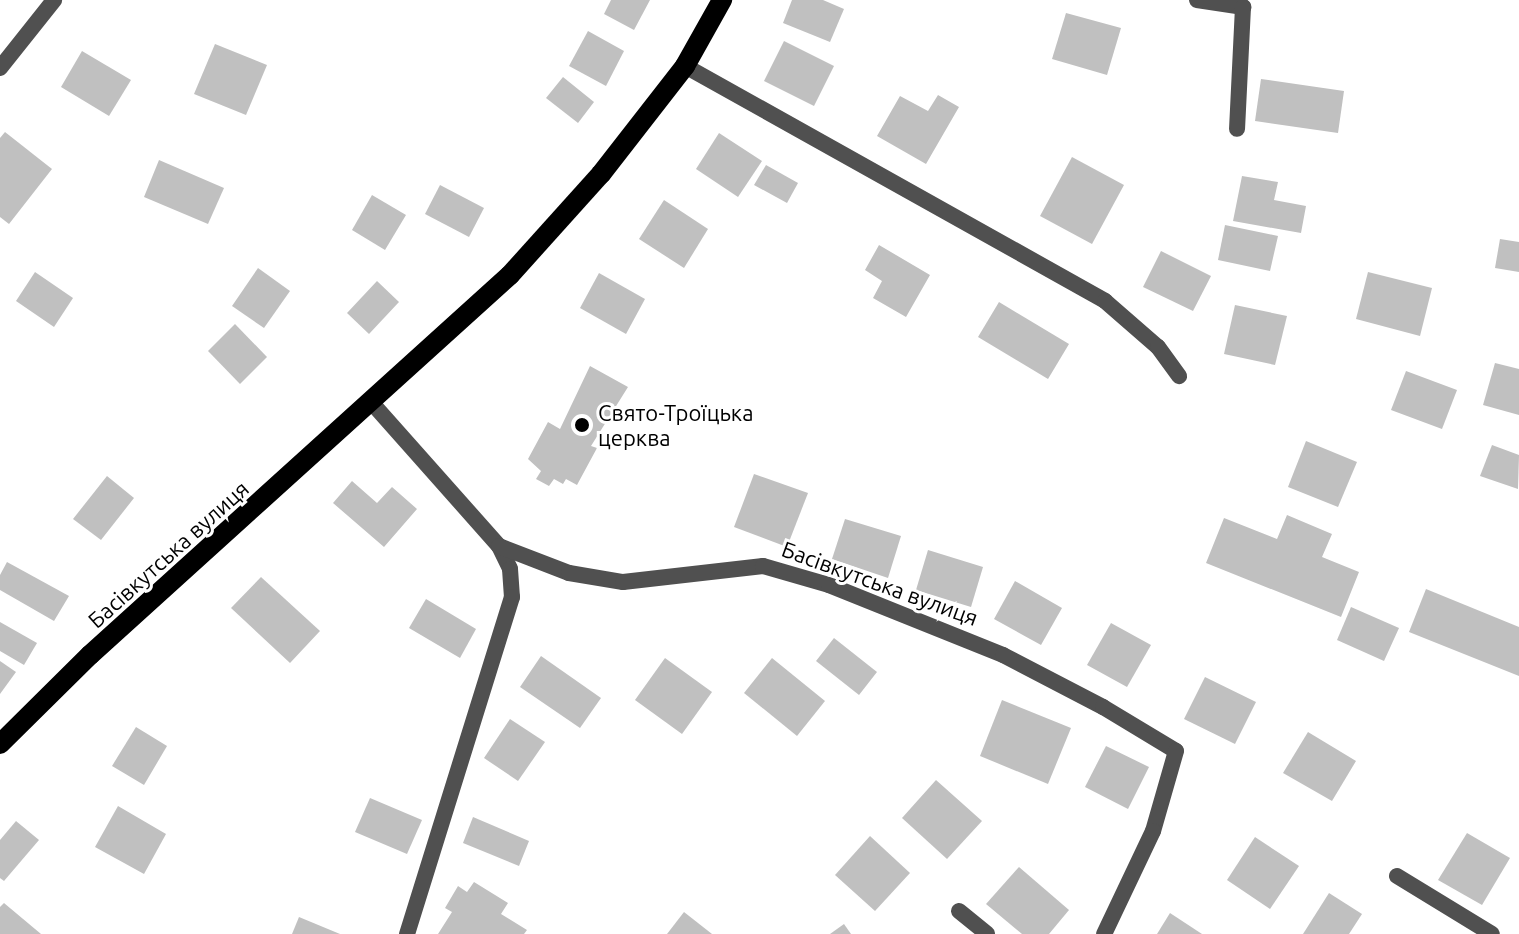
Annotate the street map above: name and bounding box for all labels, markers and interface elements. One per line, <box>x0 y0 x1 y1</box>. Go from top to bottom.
place label: Свято-Троїцька церква <box>598 399 753 450</box>
marker: Свято-Троїцька церква <box>573 416 591 434</box>
street label: Басівкутська вулиця <box>82 475 254 633</box>
street label: Басівкутська вулиця <box>778 535 982 631</box>

